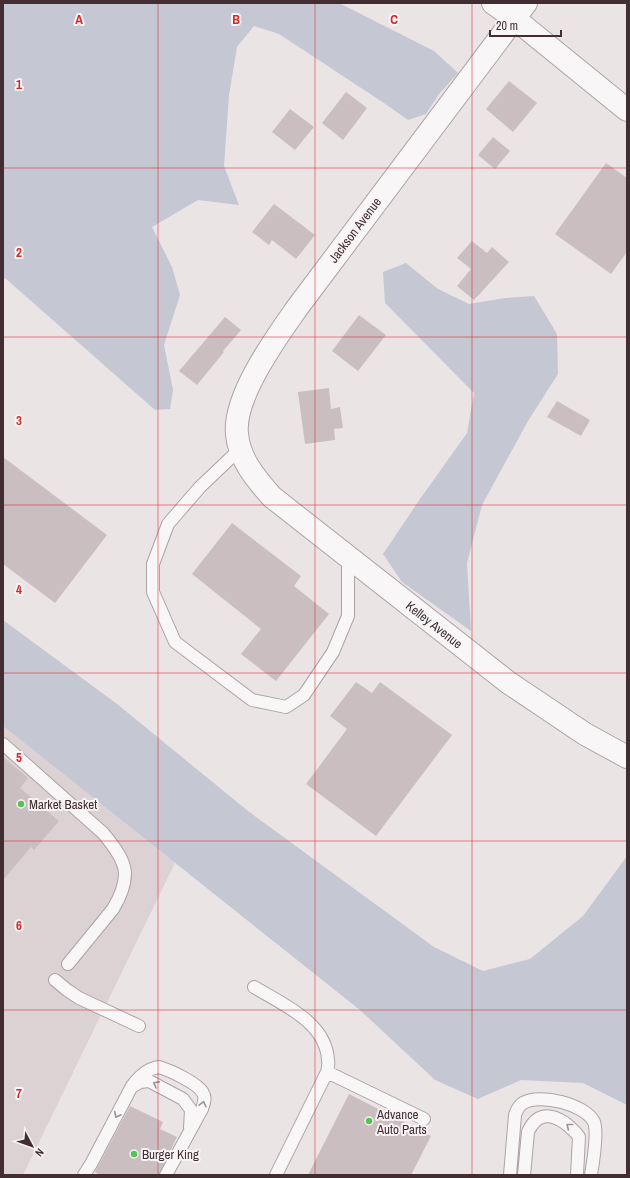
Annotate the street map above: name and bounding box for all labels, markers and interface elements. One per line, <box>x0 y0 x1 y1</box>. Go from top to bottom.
text: A <box>75 11 83 28</box>
text: B <box>232 11 240 28</box>
text: C <box>390 11 398 28</box>
scale bar <box>490 12 561 38</box>
text: 20 m <box>496 18 518 34</box>
text: 1 <box>16 76 22 93</box>
street label: Jackson Avenue <box>325 194 385 266</box>
text: 2 <box>16 244 22 261</box>
text: 3 <box>16 412 22 429</box>
text: 4 <box>16 581 22 598</box>
street label: Kelley Avenue <box>403 597 466 652</box>
text: 5 <box>16 749 22 766</box>
place label: Market Basket <box>29 796 97 813</box>
marker: Market Basket <box>16 799 26 809</box>
text: 6 <box>16 917 22 934</box>
one-way arrow <box>153 1082 161 1089</box>
text: 7 <box>16 1085 22 1102</box>
one-way arrow <box>199 1100 207 1107</box>
place label: Advance Auto Parts <box>376 1106 427 1138</box>
one-way arrow <box>114 1110 121 1118</box>
marker: Advance Auto Parts <box>364 1116 374 1126</box>
one-way arrow <box>566 1124 573 1131</box>
north arrow <box>12 1126 52 1166</box>
text: N <box>32 1146 47 1160</box>
place label: Burger King <box>142 1146 199 1163</box>
marker: Burger King <box>129 1149 139 1159</box>

